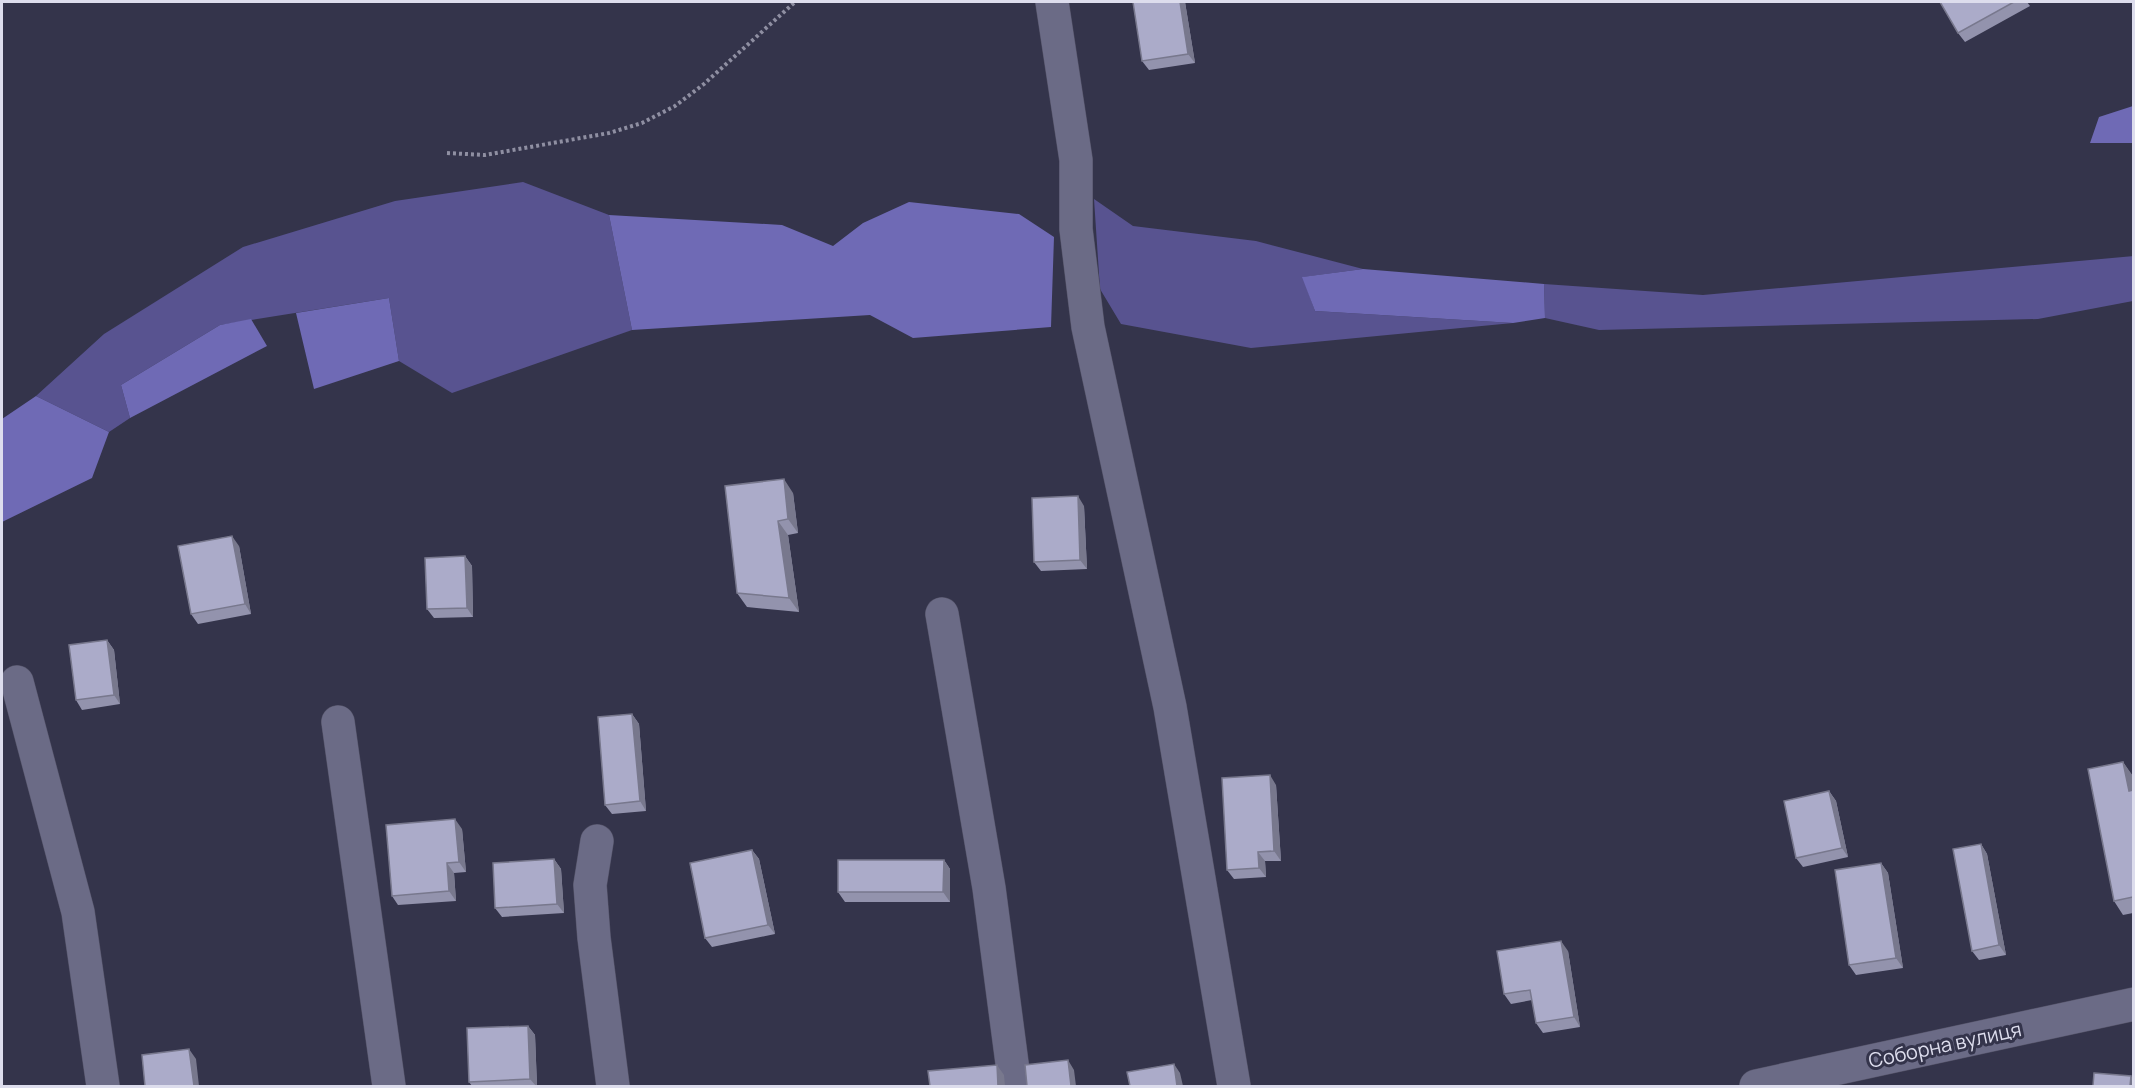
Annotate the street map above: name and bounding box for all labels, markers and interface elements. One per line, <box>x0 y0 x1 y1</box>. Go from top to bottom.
street label: Соборна вулиця <box>1866 1015 2024 1074</box>

